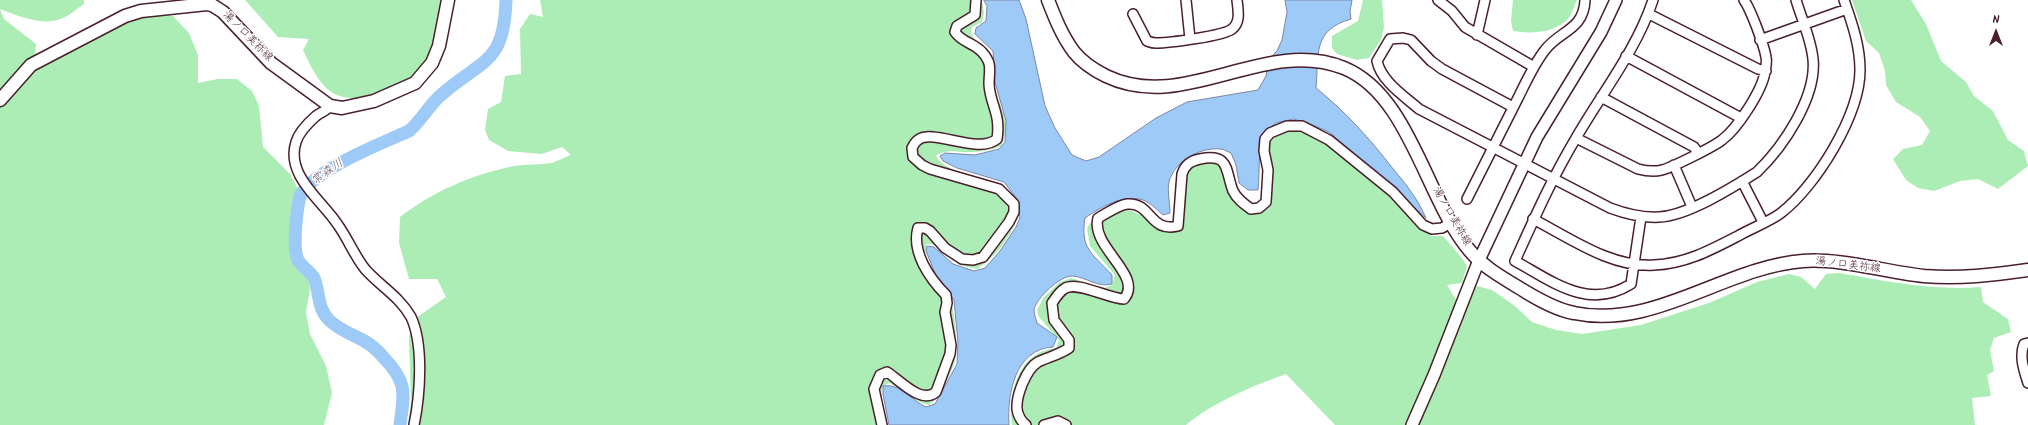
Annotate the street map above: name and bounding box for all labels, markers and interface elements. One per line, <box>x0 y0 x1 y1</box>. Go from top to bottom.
street label: 湯ノ口美祢線 <box>219 9 275 65</box>
text: N <box>1993 11 1999 29</box>
north arrow <box>1976 12 2016 52</box>
water label: 常森川 <box>309 157 347 189</box>
street label: 湯ノ口美祢線 <box>1429 185 1473 249</box>
street label: 湯ノ口美祢線 <box>1814 255 1882 277</box>

